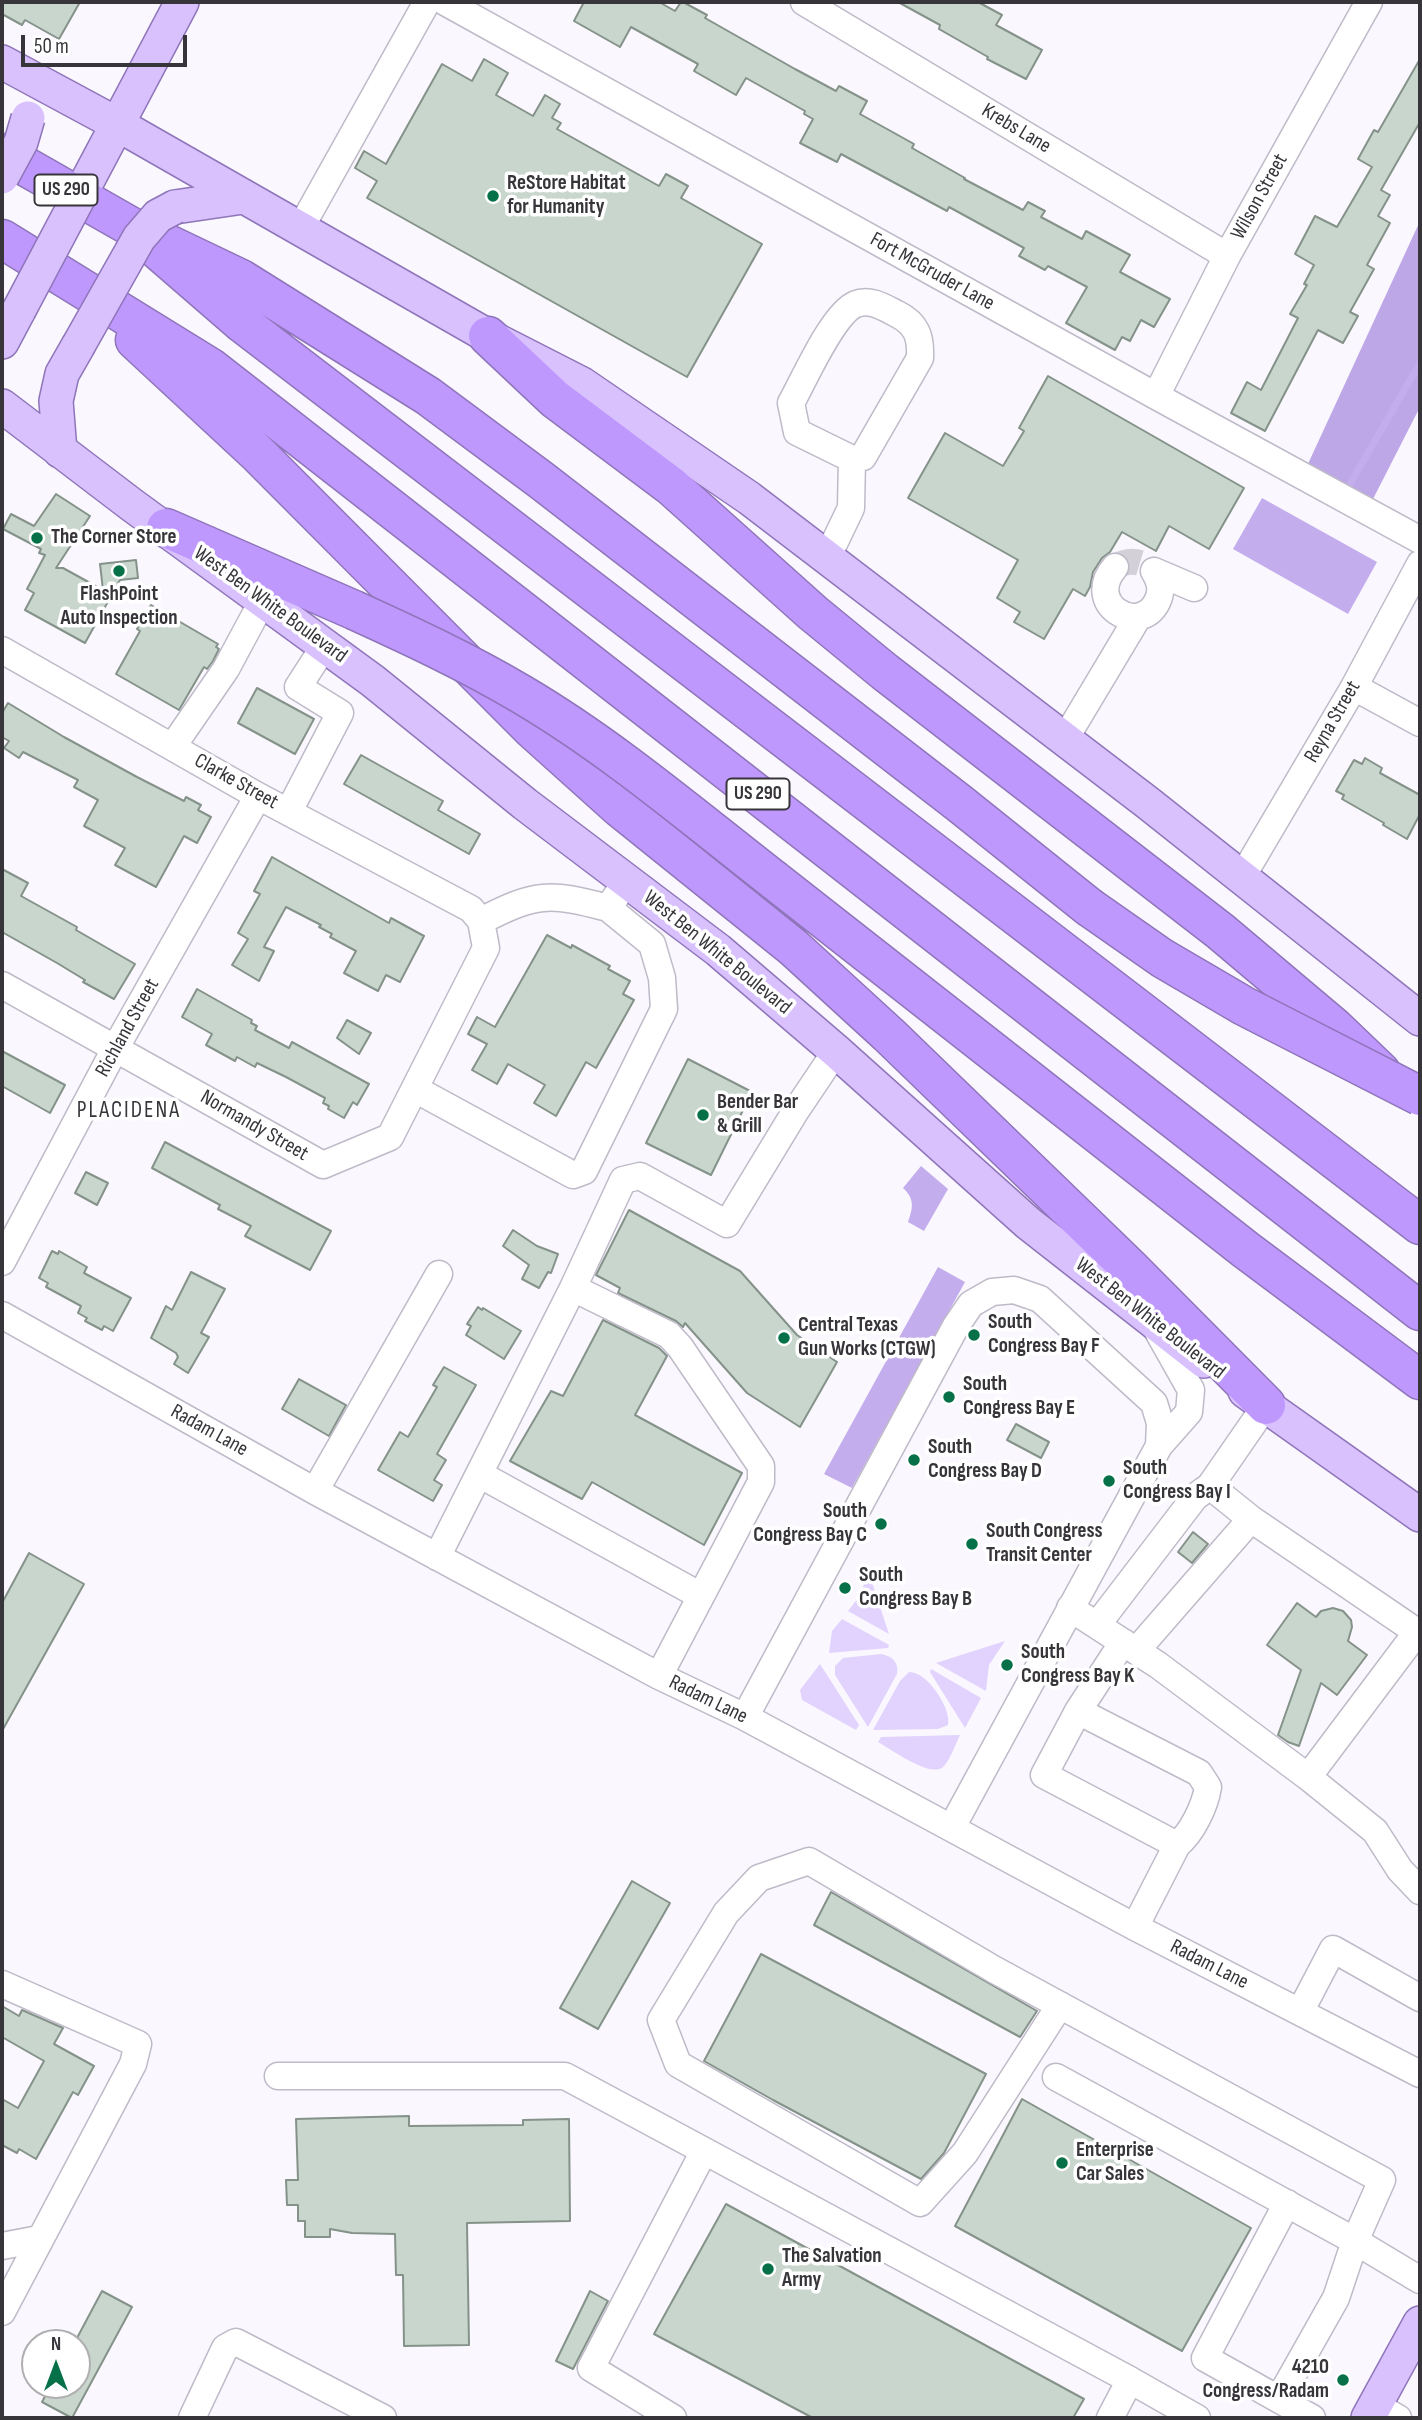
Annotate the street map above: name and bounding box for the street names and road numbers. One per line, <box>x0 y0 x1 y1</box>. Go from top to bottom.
street label: Krebs Lane <box>977 99 1055 159</box>
street label: Wilson Street <box>1226 150 1294 244</box>
road number: US 290 <box>34 174 98 206</box>
street label: Fort McGruder Lane <box>865 227 999 317</box>
street label: West Ben White Boulevard <box>189 541 351 669</box>
street label: Reyna Street <box>1299 676 1367 768</box>
street label: Clarke Street <box>190 749 282 815</box>
road number: US 290 <box>726 778 790 810</box>
street label: West Ben White Boulevard <box>638 886 796 1020</box>
street label: Richland Street <box>91 974 165 1082</box>
street label: Normandy Street <box>196 1085 312 1167</box>
street label: West Ben White Boulevard <box>1070 1253 1230 1385</box>
street label: Radam Lane <box>166 1400 252 1462</box>
street label: Radam Lane <box>665 1670 751 1730</box>
street label: Radam Lane <box>1166 1935 1252 1995</box>

